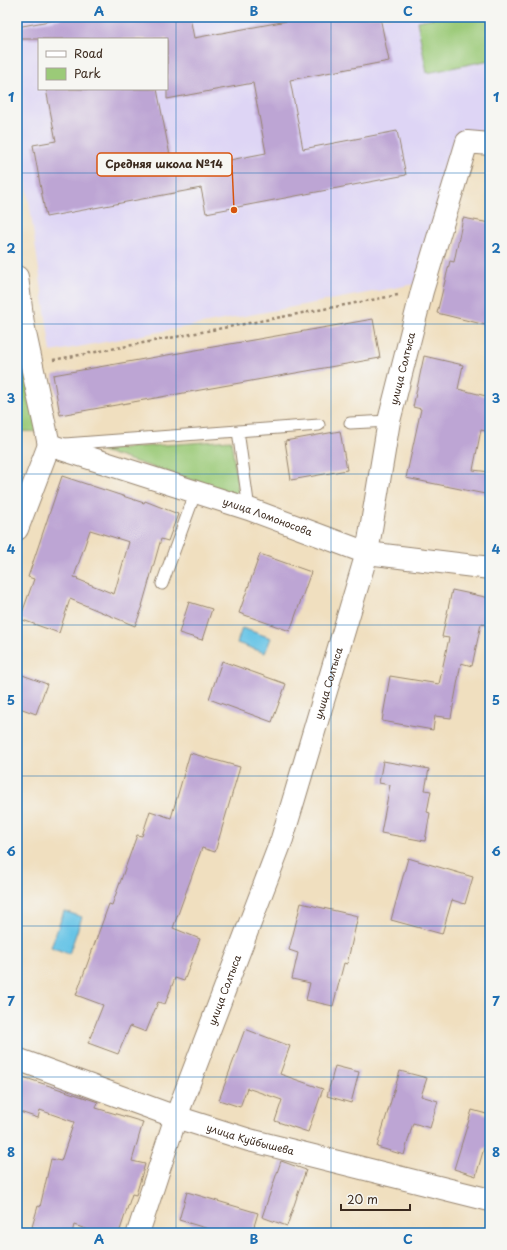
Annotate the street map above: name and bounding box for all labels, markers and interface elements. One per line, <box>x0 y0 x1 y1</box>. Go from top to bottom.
text: A <box>94 1 104 20</box>
text: B <box>250 1 259 20</box>
text: C <box>403 1 413 20</box>
legend <box>38 38 168 90</box>
text: Road <box>74 44 103 62</box>
text: Park <box>74 64 101 82</box>
text: 1 <box>8 87 14 106</box>
text: 1 <box>493 87 499 106</box>
callout: Средняя школа №14 <box>97 153 232 176</box>
text: Средняя школа №14 <box>105 155 223 172</box>
text: 2 <box>6 238 16 257</box>
text: 2 <box>491 238 501 257</box>
street label: улица Солтыса <box>385 330 418 406</box>
text: 3 <box>7 388 16 407</box>
text: 3 <box>492 388 501 407</box>
street label: улица Ломоносова <box>221 493 315 539</box>
text: 4 <box>7 539 16 558</box>
text: 4 <box>492 539 501 558</box>
street label: улица Солтыса <box>310 645 346 721</box>
text: 5 <box>7 690 15 709</box>
text: 5 <box>492 690 500 709</box>
text: 6 <box>6 841 16 860</box>
text: 6 <box>491 841 501 860</box>
street label: улица Солтыса <box>204 952 245 1027</box>
text: 7 <box>7 991 15 1010</box>
text: 7 <box>492 991 500 1010</box>
street label: улица Куйбышева <box>205 1119 297 1158</box>
text: 8 <box>7 1142 15 1161</box>
text: 8 <box>492 1142 500 1161</box>
scale bar <box>341 1186 410 1212</box>
text: 20 m <box>347 1190 378 1208</box>
text: A <box>94 1229 104 1248</box>
text: B <box>250 1229 259 1248</box>
text: C <box>403 1229 413 1248</box>

